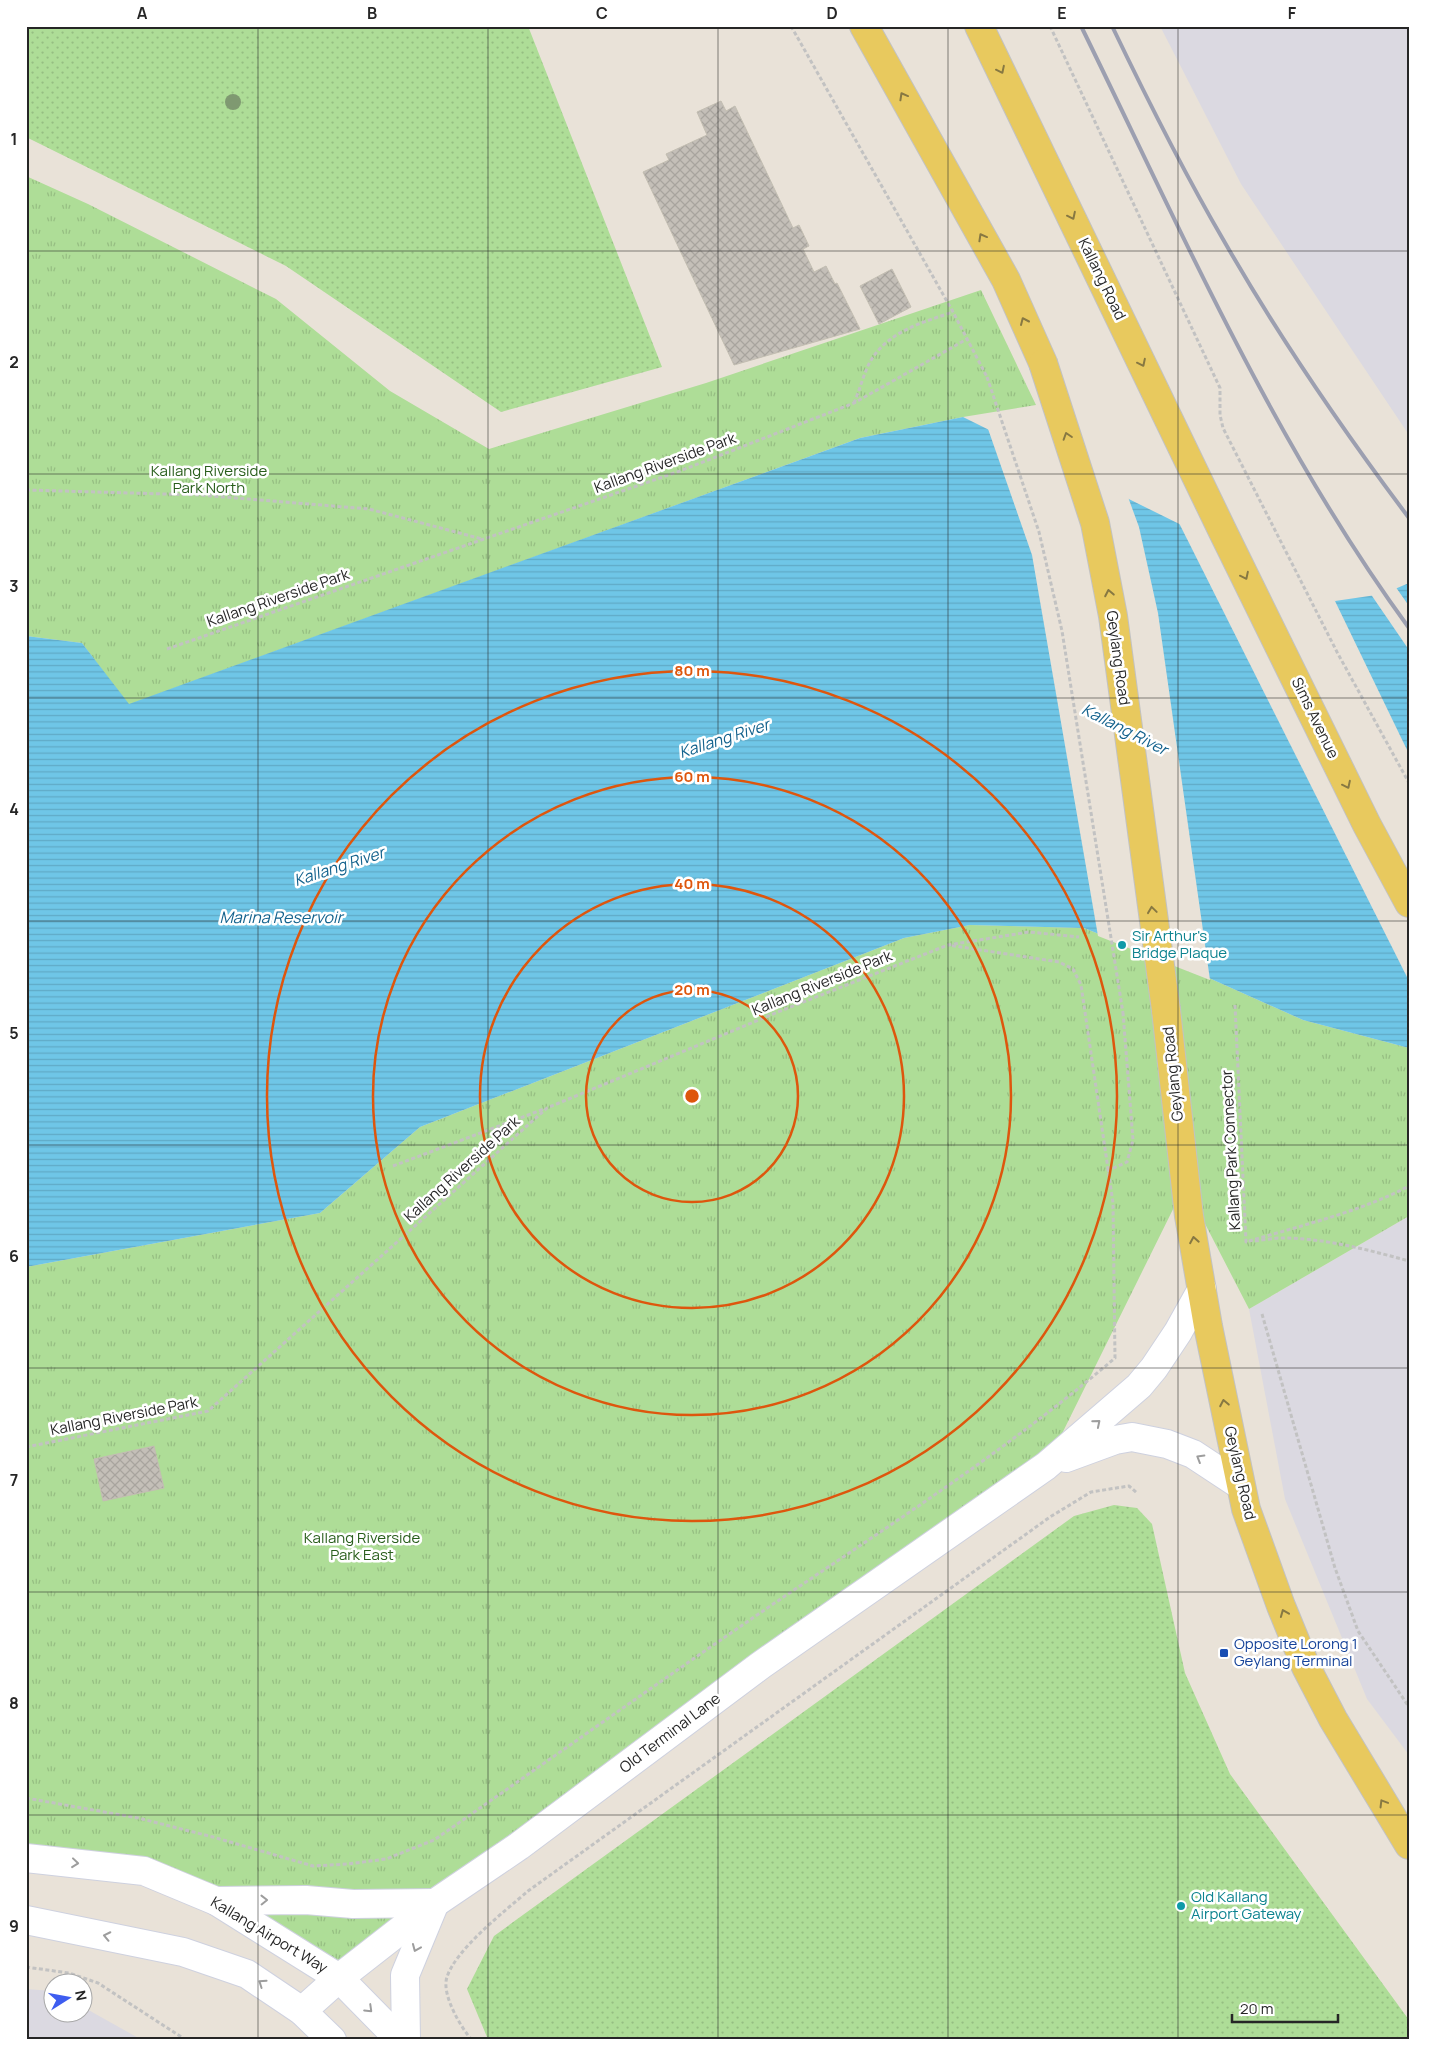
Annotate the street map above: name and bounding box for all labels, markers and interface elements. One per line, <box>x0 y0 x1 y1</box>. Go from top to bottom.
text: A <box>137 2 148 24</box>
text: B <box>367 2 377 24</box>
text: C <box>596 2 608 24</box>
text: D <box>826 2 838 24</box>
text: E <box>1057 2 1067 24</box>
text: F <box>1288 2 1297 24</box>
one-way arrow <box>994 65 1005 74</box>
one-way arrow <box>899 92 909 101</box>
text: 1 <box>10 128 18 150</box>
one-way arrow <box>1066 211 1076 220</box>
one-way arrow <box>979 234 989 243</box>
street label: Kallang Road <box>1074 234 1131 323</box>
one-way arrow <box>1020 317 1031 326</box>
text: 2 <box>9 351 19 373</box>
one-way arrow <box>1136 358 1146 367</box>
street label: Kallang Riverside Park <box>591 427 739 498</box>
one-way arrow <box>1063 433 1073 441</box>
park label: Kallang Riverside Park North <box>151 460 268 498</box>
street label: Kallang Riverside Park <box>204 563 352 632</box>
one-way arrow <box>1239 571 1249 580</box>
text: 3 <box>9 575 19 597</box>
one-way arrow <box>1104 588 1115 597</box>
street label: Geylang Road <box>1101 609 1136 707</box>
text: 80 m <box>674 660 710 681</box>
street label: Sims Avenue <box>1287 674 1344 762</box>
water label: Kallang River <box>1078 698 1174 761</box>
water label: Kallang River <box>676 712 774 763</box>
text: 60 m <box>674 766 710 787</box>
one-way arrow <box>1341 779 1351 788</box>
text: 4 <box>9 798 19 820</box>
water label: Kallang River <box>291 840 389 891</box>
text: 40 m <box>674 873 710 894</box>
water label: Marina Reservoir <box>219 906 345 928</box>
one-way arrow <box>1147 906 1158 914</box>
place label: Sir Arthur's Bridge Plaque <box>1132 925 1227 963</box>
marker: Sir Arthur's Bridge Plaque <box>1116 939 1128 951</box>
street label: Kallang Riverside Park <box>749 945 896 1020</box>
text: 20 m <box>674 979 710 1000</box>
text: 5 <box>9 1022 19 1044</box>
street label: Geylang Road <box>1157 1026 1188 1123</box>
street label: Kallang Park Connector <box>1216 1069 1245 1231</box>
centre of rings <box>683 1087 701 1105</box>
street label: Kallang Riverside Park <box>399 1110 525 1226</box>
one-way arrow <box>1189 1236 1199 1245</box>
text: 6 <box>9 1245 19 1267</box>
street label: Kallang Riverside Park <box>49 1391 200 1440</box>
one-way arrow <box>1219 1399 1230 1407</box>
one-way arrow <box>1091 1420 1100 1429</box>
street label: Geylang Road <box>1220 1424 1261 1522</box>
one-way arrow <box>1196 1455 1205 1465</box>
text: 7 <box>10 1469 18 1491</box>
park label: Kallang Riverside Park East <box>304 1527 421 1565</box>
one-way arrow <box>1279 1609 1290 1618</box>
place label: Opposite Lorong 1 Geylang Terminal <box>1234 1633 1358 1671</box>
marker: Opposite Lorong 1 Geylang Terminal <box>1218 1647 1230 1659</box>
street label: Old Terminal Lane <box>615 1687 725 1778</box>
text: 8 <box>9 1692 19 1714</box>
one-way arrow <box>1380 1799 1390 1808</box>
one-way arrow <box>71 1857 79 1868</box>
place label: Old Kallang Airport Gateway <box>1191 1886 1302 1924</box>
street label: Kallang Airport Way <box>207 1891 332 1978</box>
one-way arrow <box>261 1895 269 1905</box>
marker: Old Kallang Airport Gateway <box>1175 1900 1187 1912</box>
text: 9 <box>9 1915 19 1937</box>
one-way arrow <box>103 1931 112 1942</box>
one-way arrow <box>412 1943 422 1952</box>
north arrow <box>42 1974 92 2024</box>
one-way arrow <box>258 1980 267 1990</box>
text: N <box>71 1989 92 2002</box>
scale bar <box>1232 1991 1339 2023</box>
text: 20 m <box>1240 1998 1273 2019</box>
one-way arrow <box>363 2003 372 2012</box>

